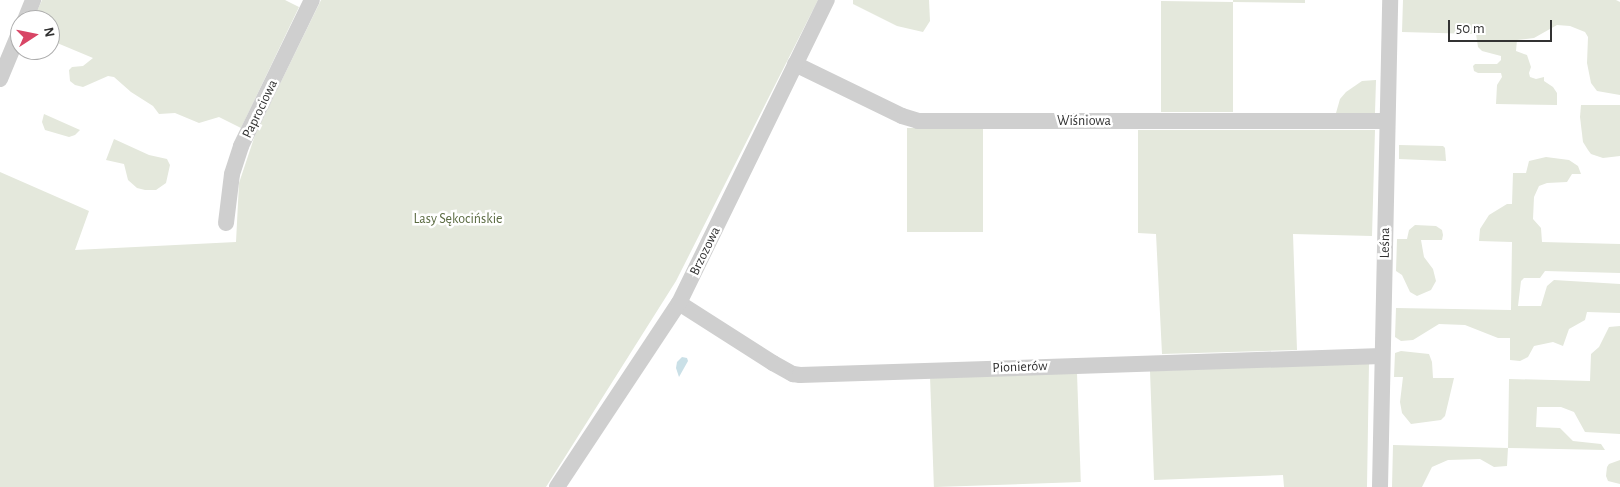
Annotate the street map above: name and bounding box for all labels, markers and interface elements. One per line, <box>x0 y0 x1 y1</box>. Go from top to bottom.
north arrow <box>10 10 60 60</box>
scale bar <box>1450 10 1554 42</box>
text: 50 m <box>1456 21 1485 36</box>
text: N <box>41 26 57 38</box>
street label: Paprociowa <box>239 77 281 141</box>
street label: Wiśniowa <box>1057 113 1111 129</box>
park label: Lasy Sękocińskie <box>414 211 502 227</box>
street label: Brzozowa <box>686 224 724 278</box>
street label: Leśna <box>1376 227 1394 259</box>
street label: Pionierów <box>992 358 1048 376</box>

